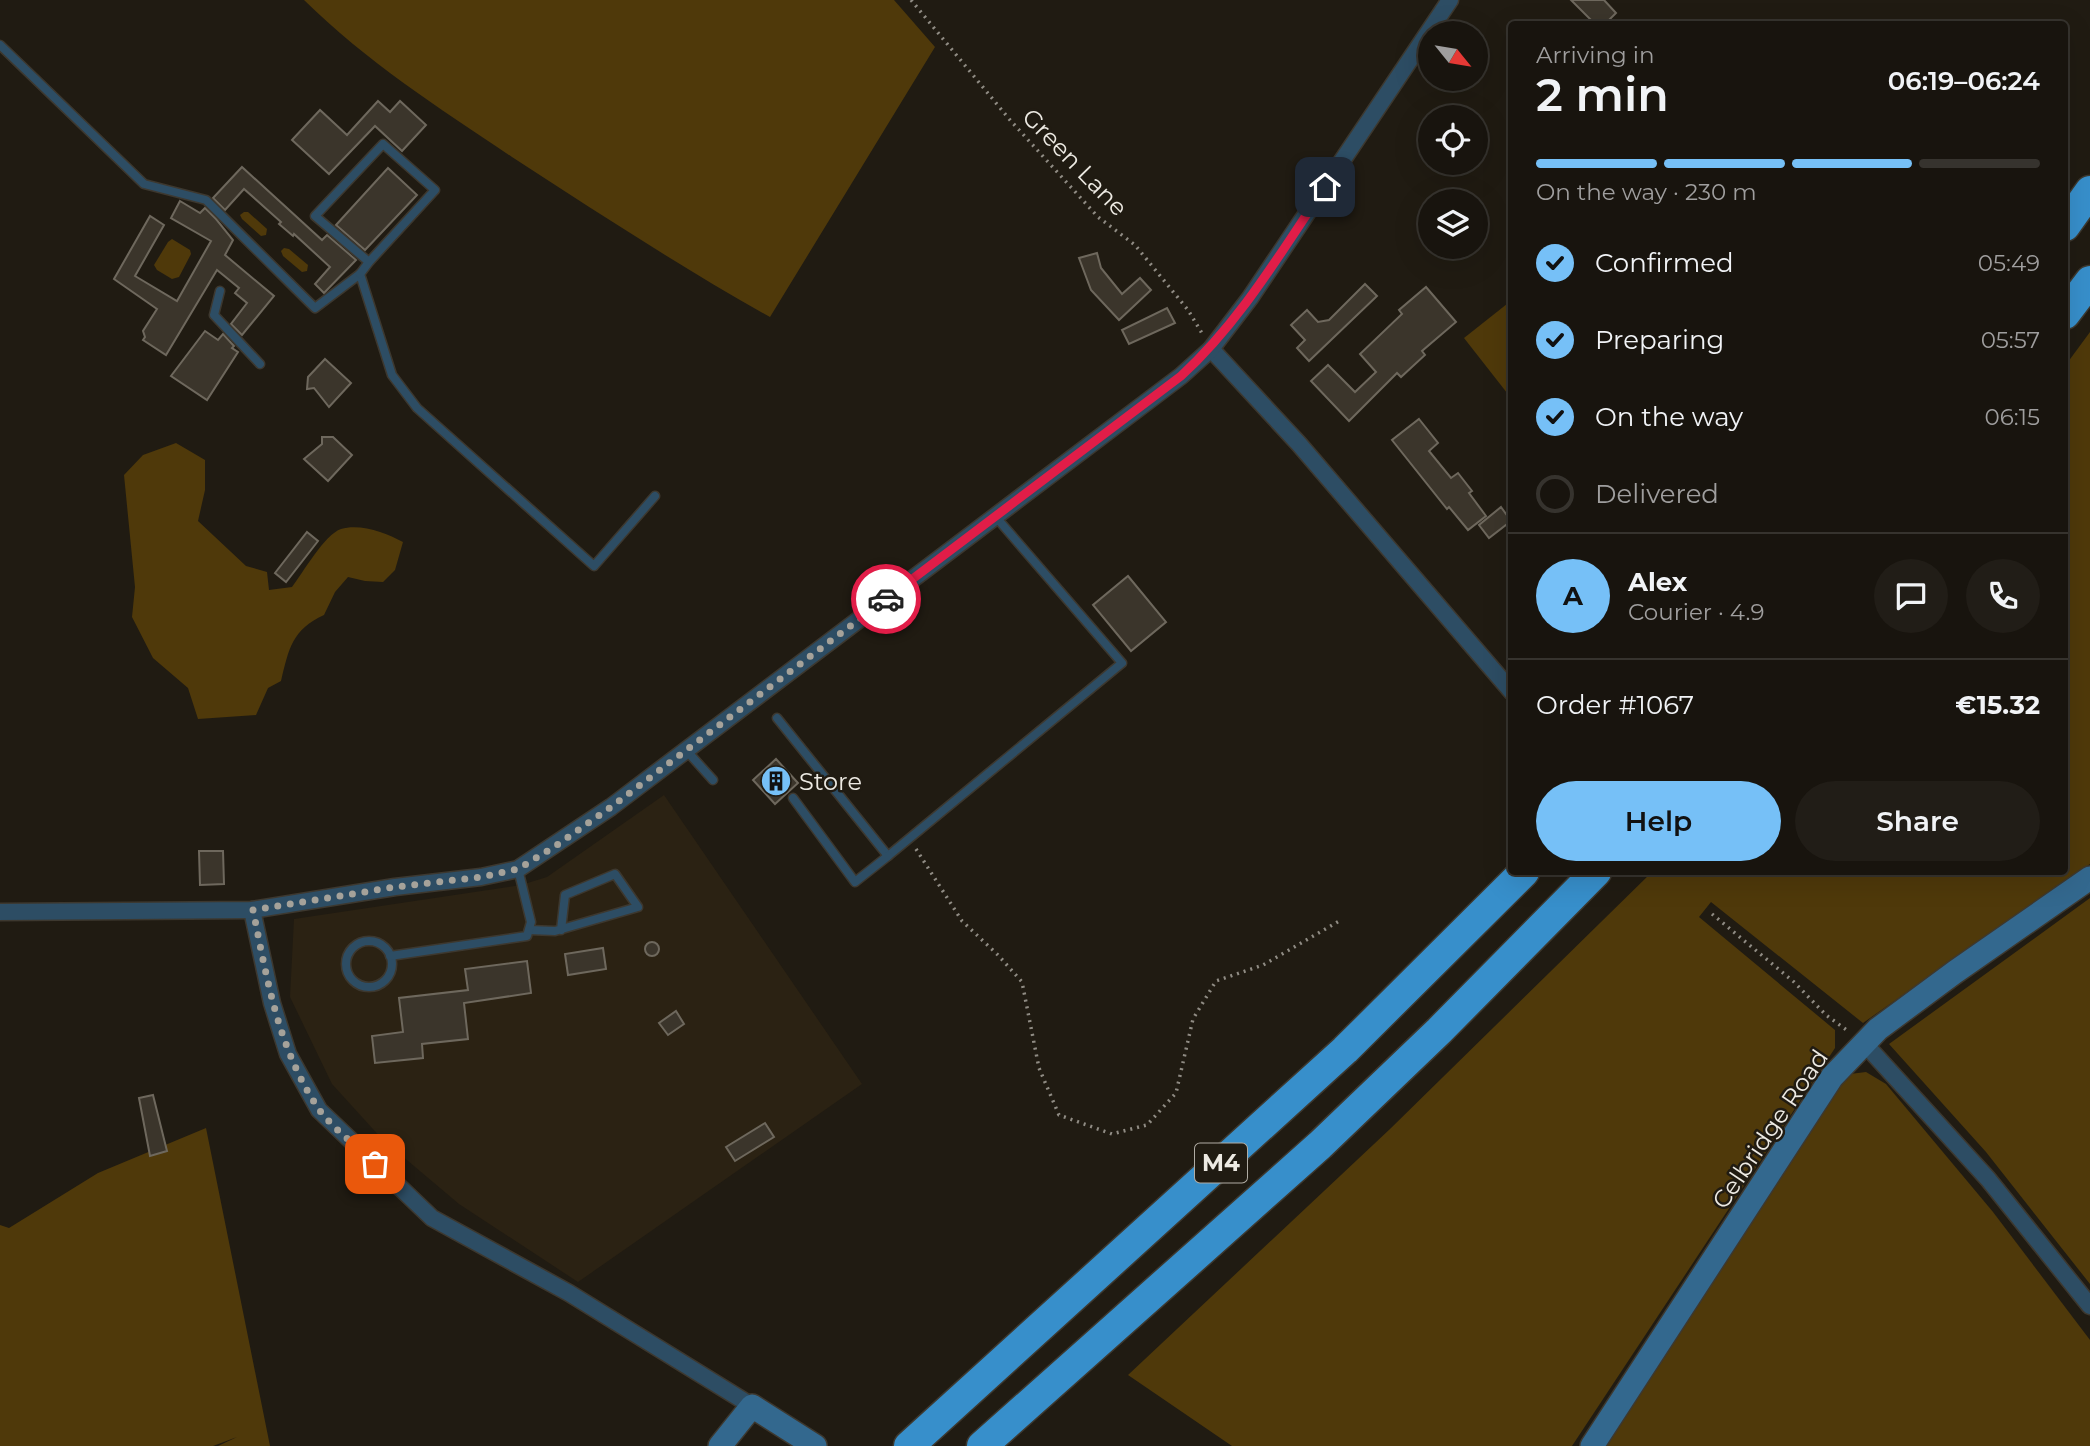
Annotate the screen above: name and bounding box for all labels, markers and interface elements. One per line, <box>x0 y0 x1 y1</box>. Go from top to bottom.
north arrow <box>1418 21 1488 91</box>
map controls <box>1418 21 1488 259</box>
text: Arriving in <box>1536 41 1655 69</box>
text: 06:19–06:24 <box>1888 65 2040 97</box>
text: 2 min <box>1536 66 1669 123</box>
street label: Green Lane <box>1017 102 1133 222</box>
button: locate <box>1418 105 1488 175</box>
pin <box>1295 157 1355 217</box>
icon: home <box>1306 168 1344 206</box>
text: On the way · 230 m <box>1536 178 1757 206</box>
button: layers <box>1418 189 1488 259</box>
icon: check <box>1536 244 1574 282</box>
text: Confirmed <box>1595 247 1734 279</box>
text: 05:49 <box>1978 249 2040 277</box>
icon: check <box>1536 321 1574 359</box>
text: Preparing <box>1595 324 1724 356</box>
text: 05:57 <box>1981 326 2040 354</box>
icon: check <box>1536 398 1574 436</box>
text: On the way <box>1595 401 1743 433</box>
text: 06:15 <box>1985 403 2040 431</box>
text: Delivered <box>1595 478 1719 510</box>
button: chat <box>1874 559 1948 633</box>
button: phone <box>1966 559 2040 633</box>
courier <box>851 564 921 634</box>
text: Alex <box>1628 566 1687 598</box>
icon: car <box>867 580 905 618</box>
text: A <box>1563 580 1583 612</box>
text: Courier · 4.9 <box>1628 598 1764 626</box>
text: Order #1067 <box>1536 689 1694 721</box>
text: €15.32 <box>1955 689 2040 721</box>
building icon: Store <box>759 764 793 798</box>
place label: Store <box>799 767 862 796</box>
button: Help <box>1536 781 1781 861</box>
button: Share <box>1795 781 2040 861</box>
street label: Celbridge Road <box>1706 1044 1834 1214</box>
pin <box>345 1134 405 1194</box>
road number: M4 <box>1195 1144 1247 1182</box>
icon: bag <box>356 1145 394 1183</box>

